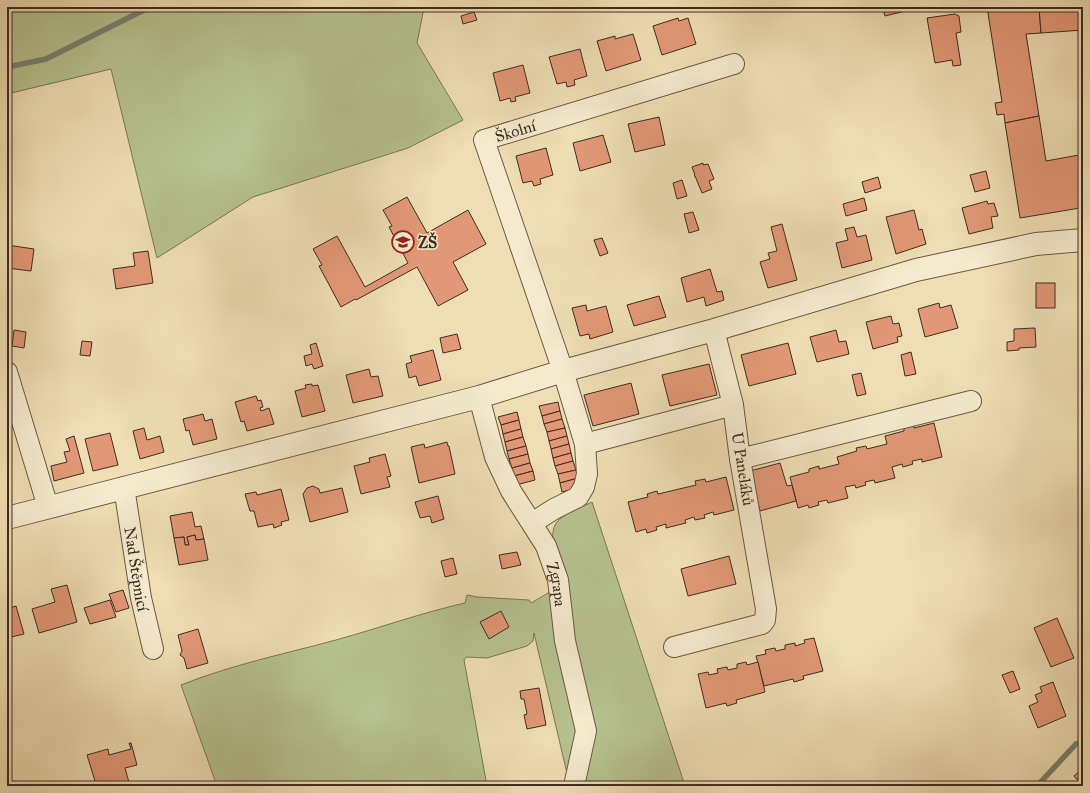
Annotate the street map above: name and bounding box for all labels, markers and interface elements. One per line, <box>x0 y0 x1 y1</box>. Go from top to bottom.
street label: Školní <box>492 115 539 146</box>
school or university icon: ZŠ <box>390 229 416 255</box>
place label: ZŠ <box>418 232 437 252</box>
street label: U Paneláků <box>728 431 758 508</box>
street label: Nad Štěpnicí <box>121 526 153 614</box>
street label: Zgrapa <box>543 559 570 608</box>

